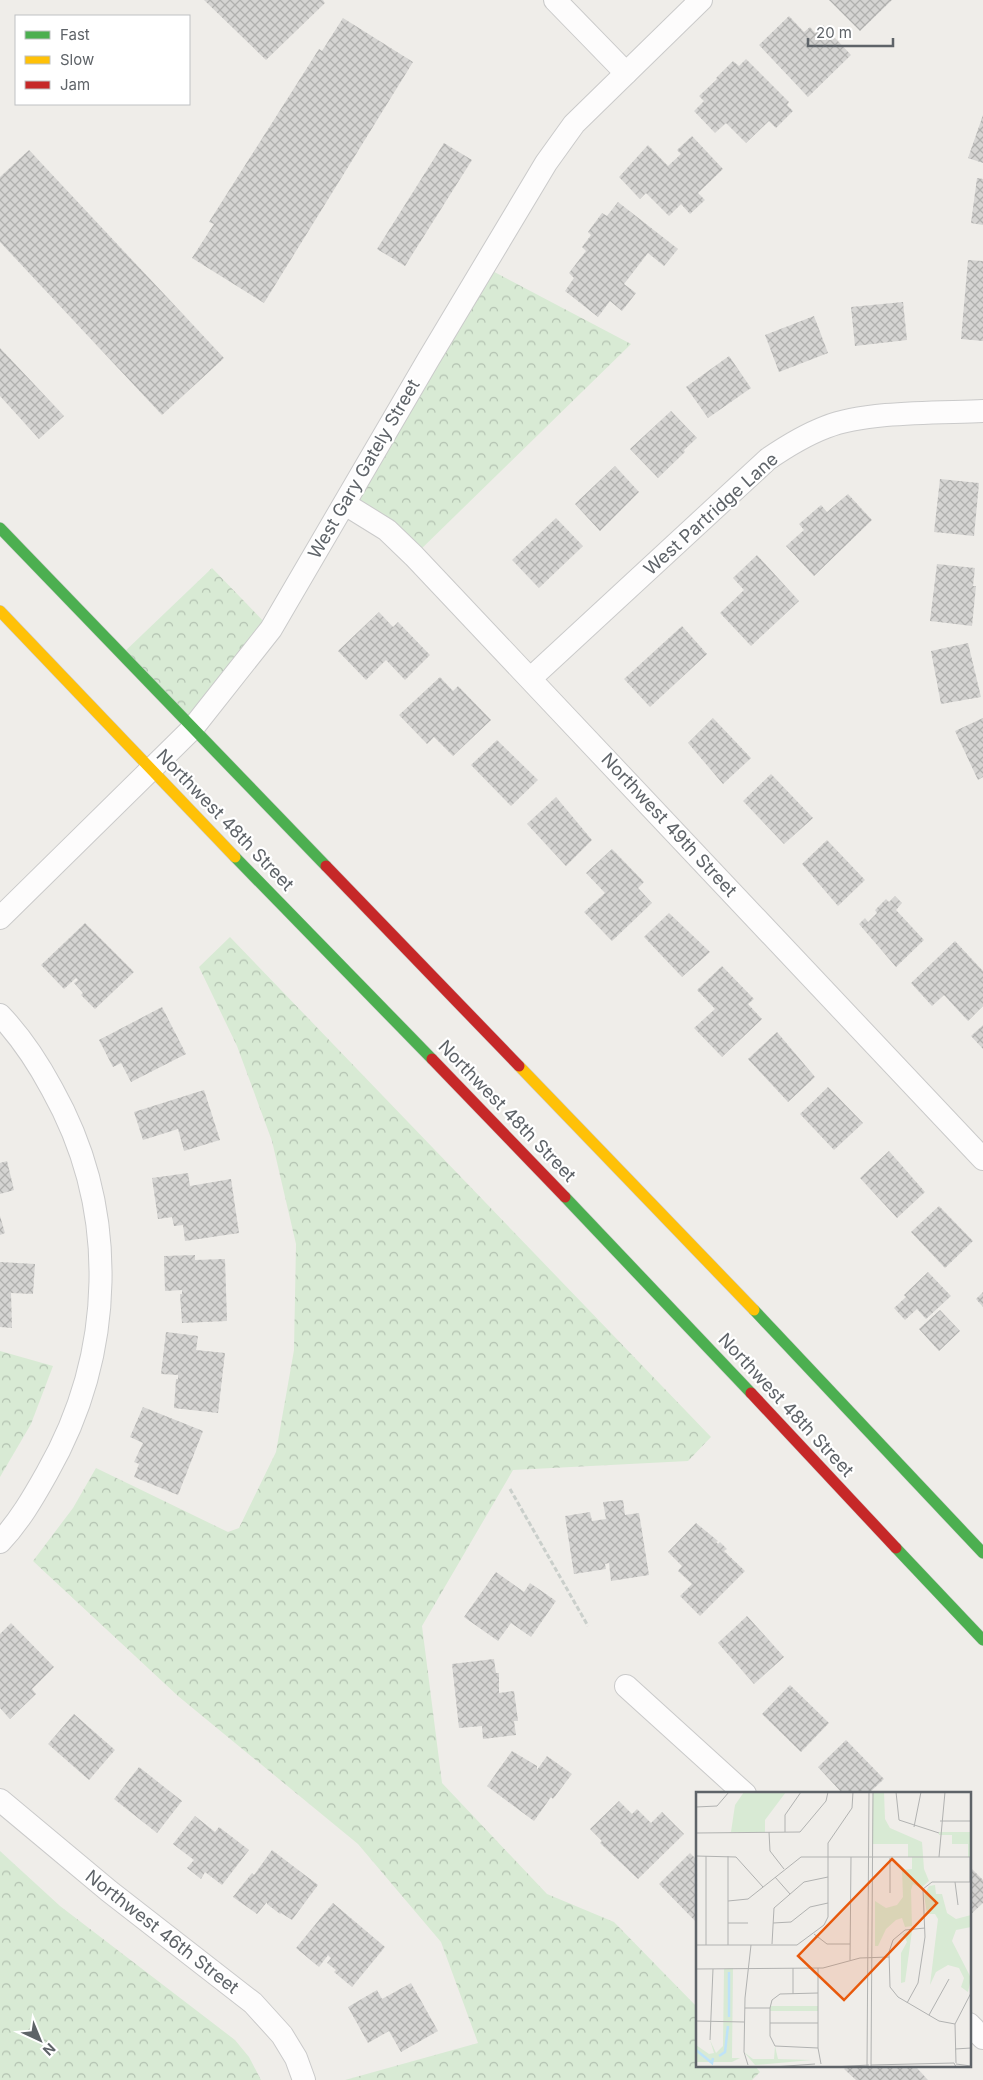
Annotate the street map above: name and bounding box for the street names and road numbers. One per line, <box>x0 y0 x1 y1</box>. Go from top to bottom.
street label: West Gary Gately Street <box>304 375 424 562</box>
street label: West Partridge Lane <box>639 448 782 579</box>
street label: Northwest 48th Street <box>152 745 298 895</box>
street label: Northwest 49th Street <box>597 748 741 901</box>
street label: Northwest 48th Street <box>434 1036 580 1186</box>
street label: Northwest 48th Street <box>714 1329 858 1481</box>
street label: Northwest 46th Street <box>82 1865 243 1998</box>

